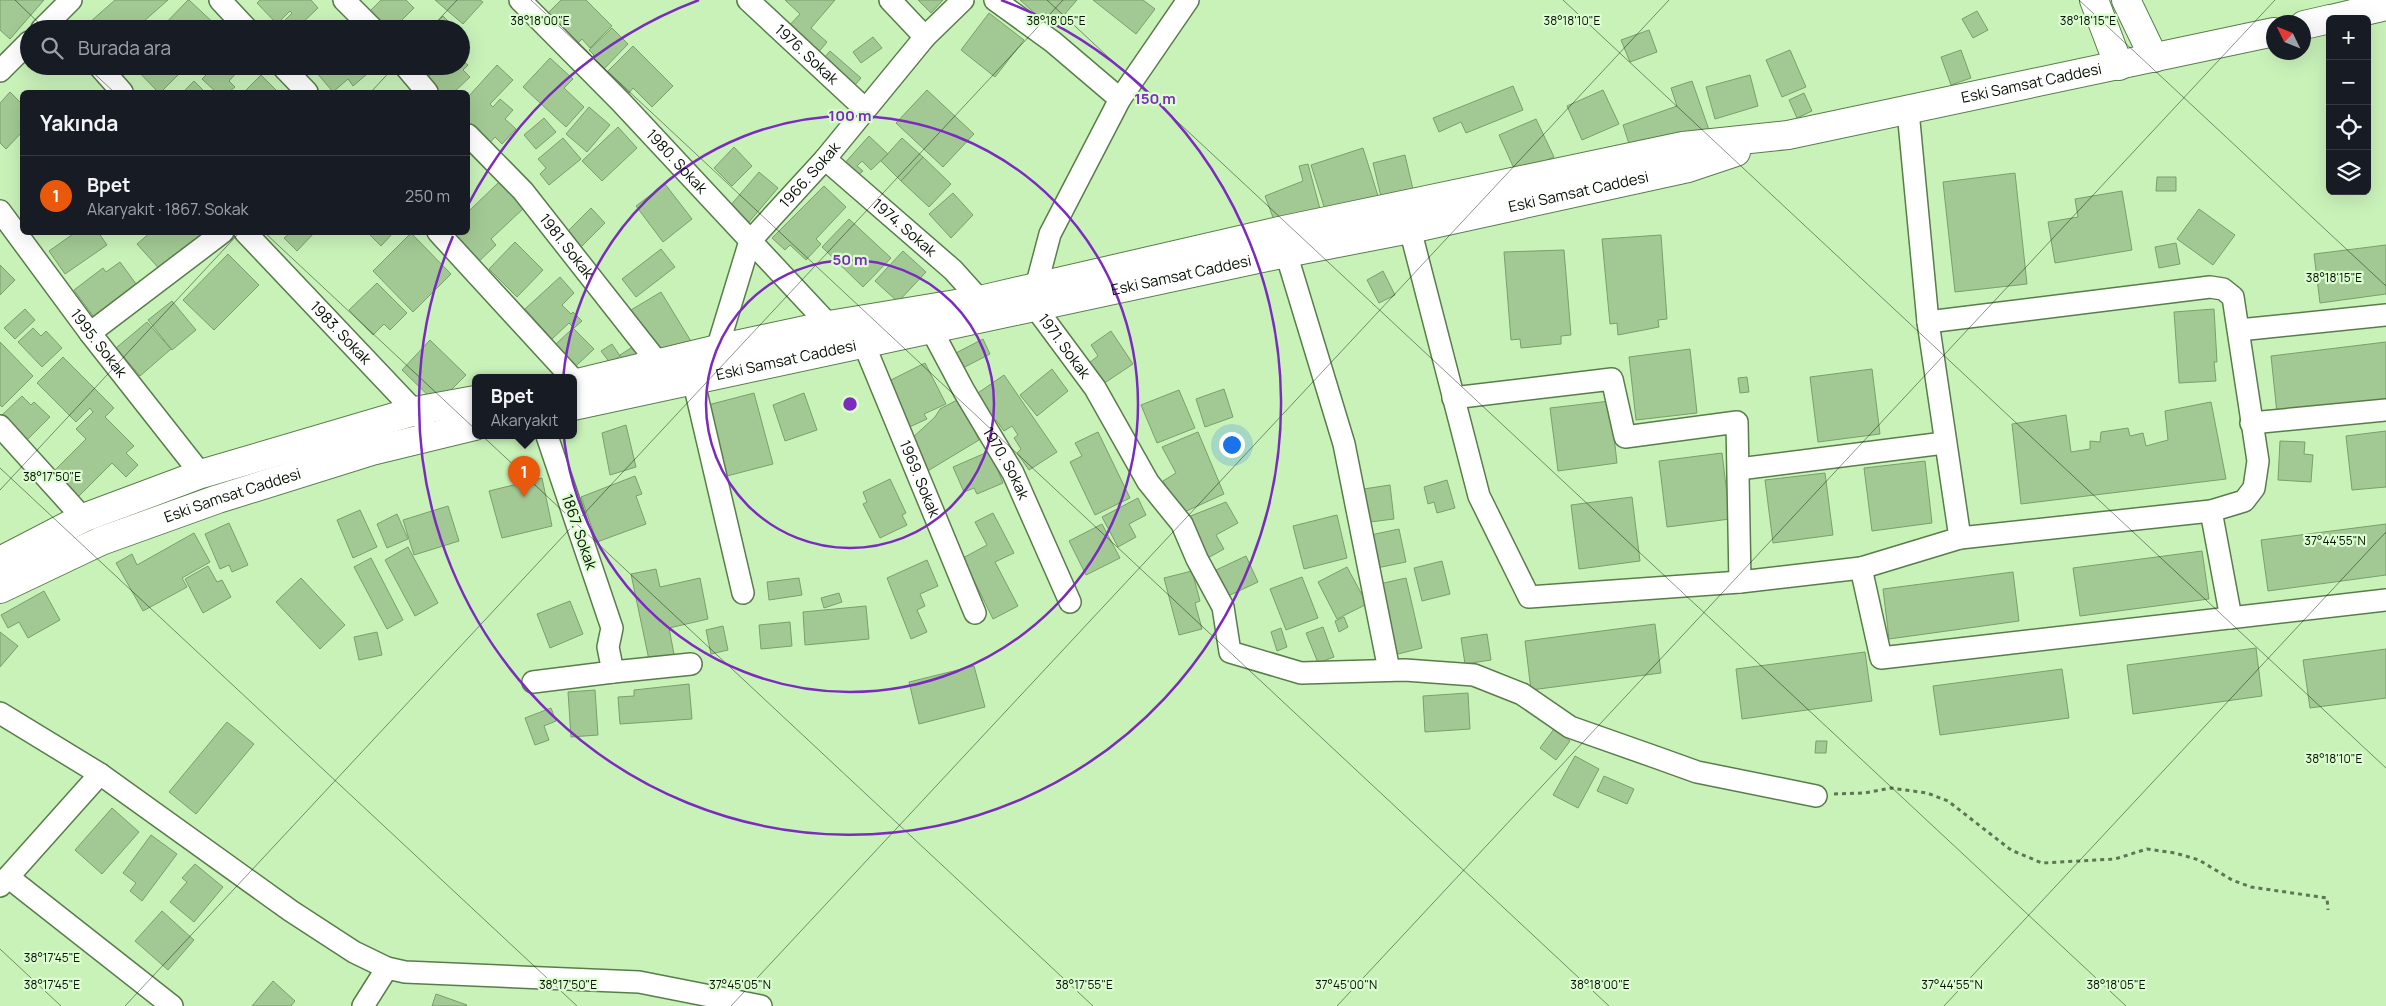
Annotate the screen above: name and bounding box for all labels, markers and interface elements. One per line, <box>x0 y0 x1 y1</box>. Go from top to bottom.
text: 38°18'00"E <box>510 12 570 29</box>
text: 38°18'05"E <box>1026 12 1086 29</box>
text: 38°18'10"E <box>1544 12 1601 29</box>
text: 38°18'15"E <box>2060 12 2116 29</box>
north arrow <box>2266 15 2311 60</box>
map controls <box>2326 15 2371 195</box>
button: + <box>2326 15 2371 60</box>
street label: 1976. Sokak <box>770 19 844 89</box>
search box <box>20 20 470 75</box>
icon: search <box>38 34 66 62</box>
text: Burada ara <box>78 35 171 61</box>
street label: Eski Samsat Caddesi <box>1959 58 2104 108</box>
button: − <box>2326 60 2371 105</box>
text: 150 m <box>1134 88 1176 109</box>
text: 100 m <box>829 105 871 126</box>
button: locate <box>2326 105 2371 150</box>
text: Yakında <box>40 109 118 137</box>
street label: 1980. Sokak <box>642 124 713 198</box>
street label: 1966. Sokak <box>774 137 845 212</box>
button: layers <box>2326 150 2371 195</box>
street label: Eski Samsat Caddesi <box>1506 166 1650 217</box>
text: Bpet <box>87 172 130 198</box>
text: 1 <box>52 185 60 207</box>
text: 250 m <box>405 185 450 207</box>
street label: 1974. Sokak <box>868 194 942 261</box>
text: Akaryakıt · 1867. Sokak <box>87 198 249 220</box>
street label: 1981. Sokak <box>535 209 599 283</box>
text: 50 m <box>832 249 868 270</box>
street label: Eski Samsat Caddesi <box>1109 250 1253 300</box>
text: 38°18'15"E <box>2306 269 2362 286</box>
street label: 1983. Sokak <box>306 296 377 369</box>
street label: 1995. Sokak <box>66 305 132 382</box>
street label: 1971. Sokak <box>1034 309 1096 383</box>
street label: Eski Samsat Caddesi <box>714 335 858 385</box>
popup <box>472 374 577 439</box>
text: Bpet <box>491 383 534 409</box>
centre of rings <box>841 395 859 413</box>
text: Akaryakıt <box>491 409 558 431</box>
street label: 1970. Sokak <box>978 423 1035 503</box>
your location <box>1219 432 1245 458</box>
street label: 1969. Sokak <box>895 437 945 521</box>
pin: 1 <box>508 456 540 497</box>
street label: Eski Samsat Caddesi <box>161 463 303 528</box>
text: 38°17'50"E <box>23 468 81 485</box>
street label: 1867. Sokak <box>557 491 602 573</box>
text: 37°44'55"N <box>2304 532 2366 549</box>
text: 38°18'10"E <box>2306 750 2363 767</box>
text: 38°17'45"E <box>24 949 80 966</box>
text: 38°17'45"E <box>24 976 80 993</box>
text: 38°17'50"E <box>539 976 597 993</box>
text: 37°45'05"N <box>709 976 771 993</box>
text: 38°17'55"E <box>1055 976 1113 993</box>
text: 37°45'00"N <box>1315 976 1377 993</box>
text: 38°18'00"E <box>1570 976 1630 993</box>
text: 37°44'55"N <box>1921 976 1983 993</box>
text: 38°18'05"E <box>2086 976 2146 993</box>

